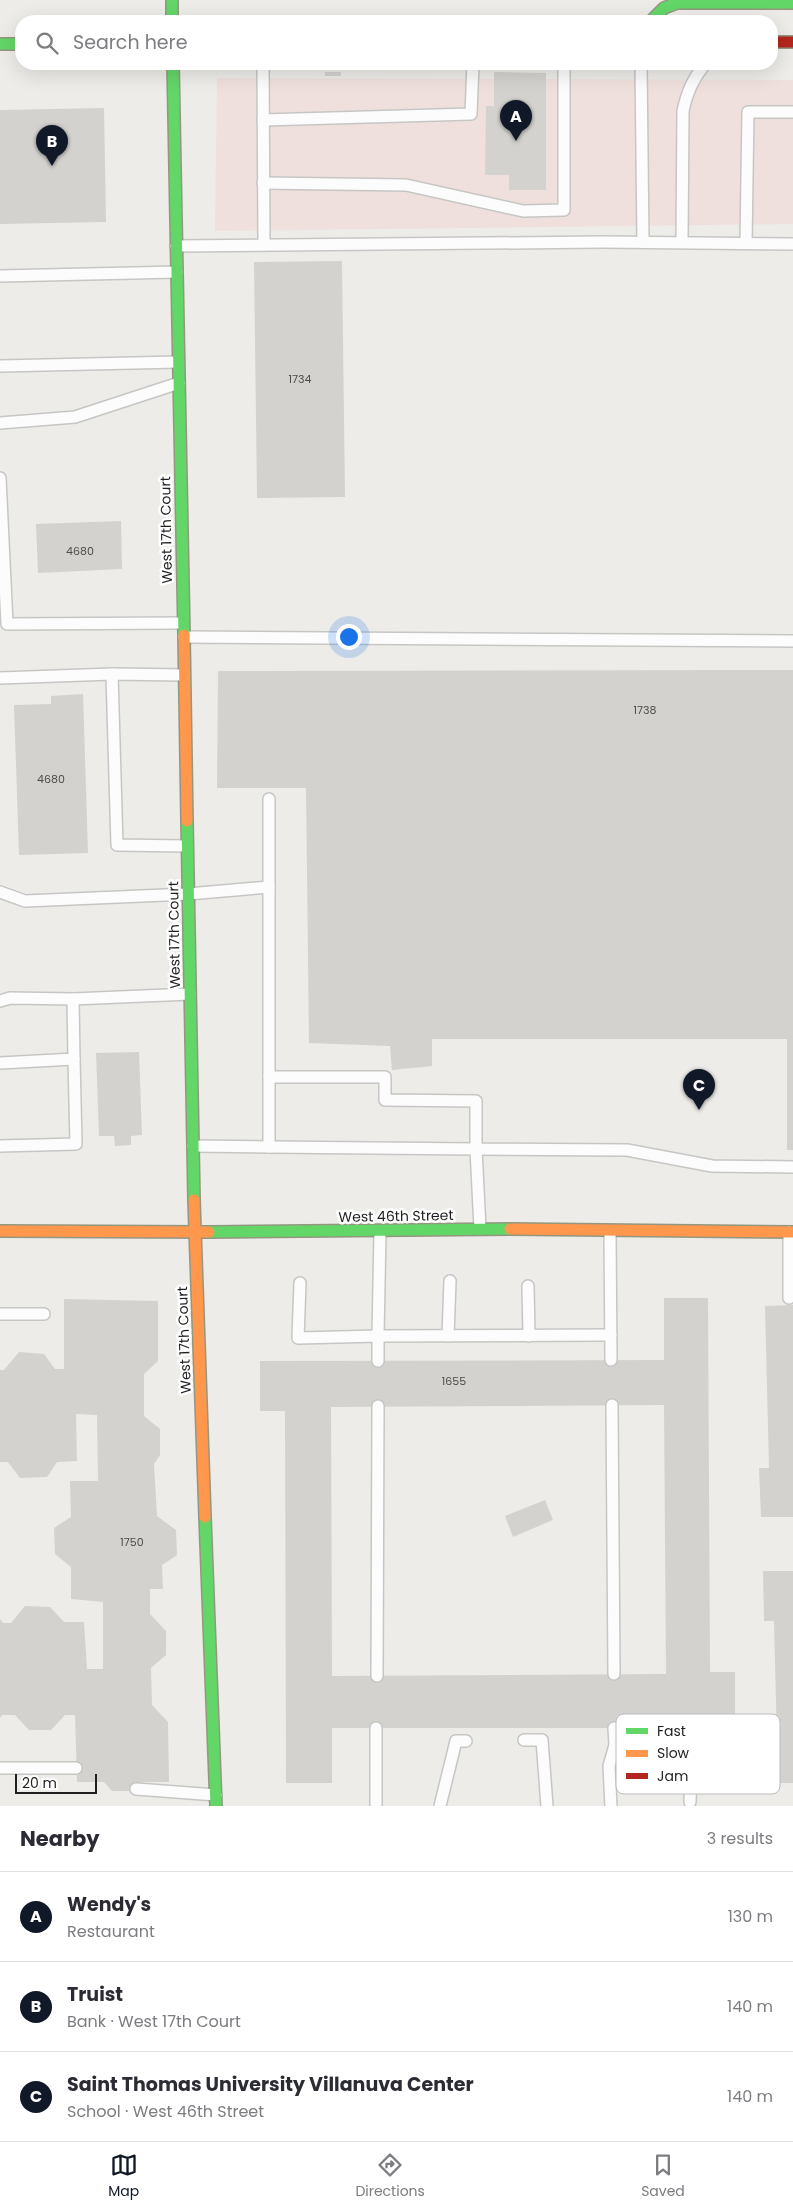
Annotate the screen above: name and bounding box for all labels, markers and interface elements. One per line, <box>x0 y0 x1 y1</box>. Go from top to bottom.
search box <box>15 15 778 70</box>
icon: search <box>33 29 61 57</box>
text: Search here <box>73 29 187 56</box>
pin: A <box>500 100 532 141</box>
pin: B <box>36 125 68 166</box>
house number: 1734 <box>289 371 312 387</box>
street label: West 17th Court <box>155 476 177 584</box>
house number: 4680 <box>66 543 94 559</box>
your location <box>336 624 362 650</box>
house number: 1738 <box>634 702 657 718</box>
house number: 4680 <box>37 771 65 787</box>
street label: West 17th Court <box>163 881 185 989</box>
pin: C <box>683 1069 715 1110</box>
street label: West 46th Street <box>338 1205 454 1227</box>
street label: West 17th Court <box>172 1286 196 1394</box>
house number: 1655 <box>442 1373 466 1389</box>
house number: 1750 <box>120 1534 144 1550</box>
legend <box>616 1714 780 1794</box>
text: Fast <box>657 1721 686 1741</box>
text: Slow <box>657 1743 690 1763</box>
text: Jam <box>657 1766 688 1786</box>
scale bar <box>15 1771 98 1794</box>
text: 20 m <box>22 1773 57 1793</box>
text: Nearby <box>20 1824 100 1853</box>
text: 3 results <box>707 1827 773 1850</box>
text: Wendy's <box>67 1891 151 1918</box>
text: A <box>30 1905 42 1928</box>
text: 130 m <box>728 1905 773 1928</box>
text: Restaurant <box>67 1920 155 1943</box>
text: Truist <box>67 1981 123 2008</box>
text: B <box>31 1995 41 2018</box>
text: 140 m <box>727 1995 773 2018</box>
text: Bank · West 17th Court <box>67 2010 241 2033</box>
text: Saint Thomas University Villanuva Center <box>67 2071 474 2098</box>
text: C <box>30 2085 42 2108</box>
text: 140 m <box>727 2085 773 2108</box>
text: School · West 46th Street <box>67 2100 264 2123</box>
tab: Map <box>108 2151 139 2202</box>
tab: Directions <box>355 2151 425 2202</box>
tab: Saved <box>641 2151 685 2202</box>

